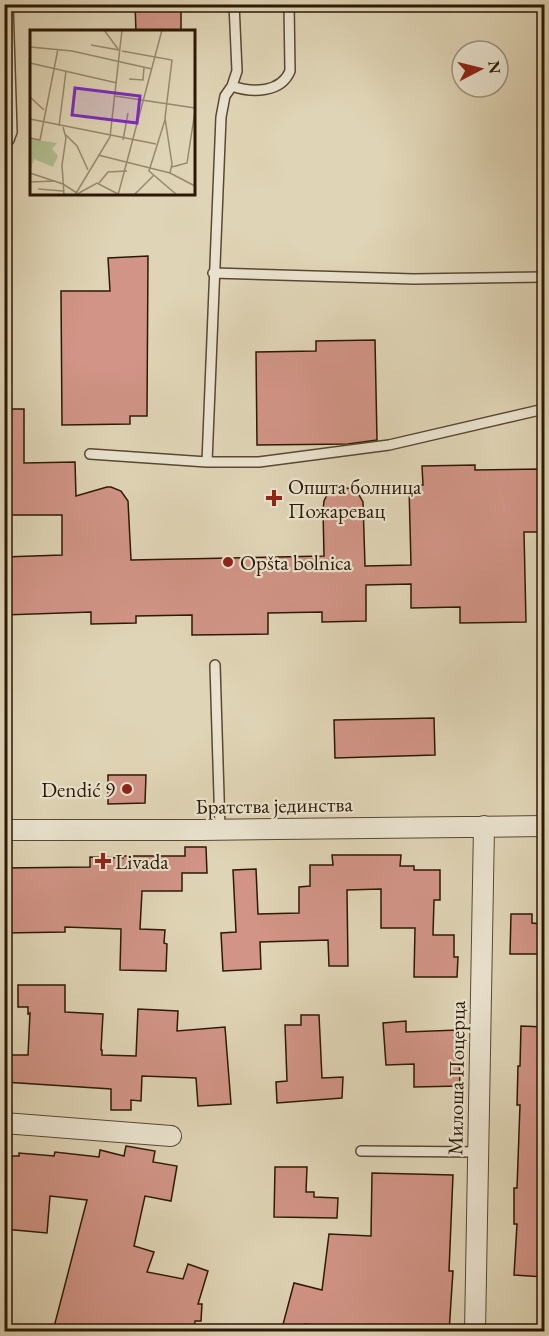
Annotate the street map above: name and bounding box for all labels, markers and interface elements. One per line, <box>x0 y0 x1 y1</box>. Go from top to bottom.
inset map <box>30 30 195 195</box>
north arrow <box>450 39 510 99</box>
text: N <box>483 60 506 75</box>
place label: Општа болница Пожаревац <box>288 473 422 524</box>
marker: Општа болница Пожаревац <box>265 489 283 507</box>
place label: Opšta bolnica <box>240 549 352 576</box>
marker: Opšta bolnica <box>221 555 235 569</box>
place label: Dendić 9 <box>41 776 115 803</box>
marker: Dendić 9 <box>120 782 134 796</box>
street label: Братства јединства <box>195 790 354 820</box>
place label: Livada <box>115 848 169 875</box>
marker: Livada <box>96 854 110 868</box>
street label: Милоша Поцерца <box>441 1000 471 1155</box>

